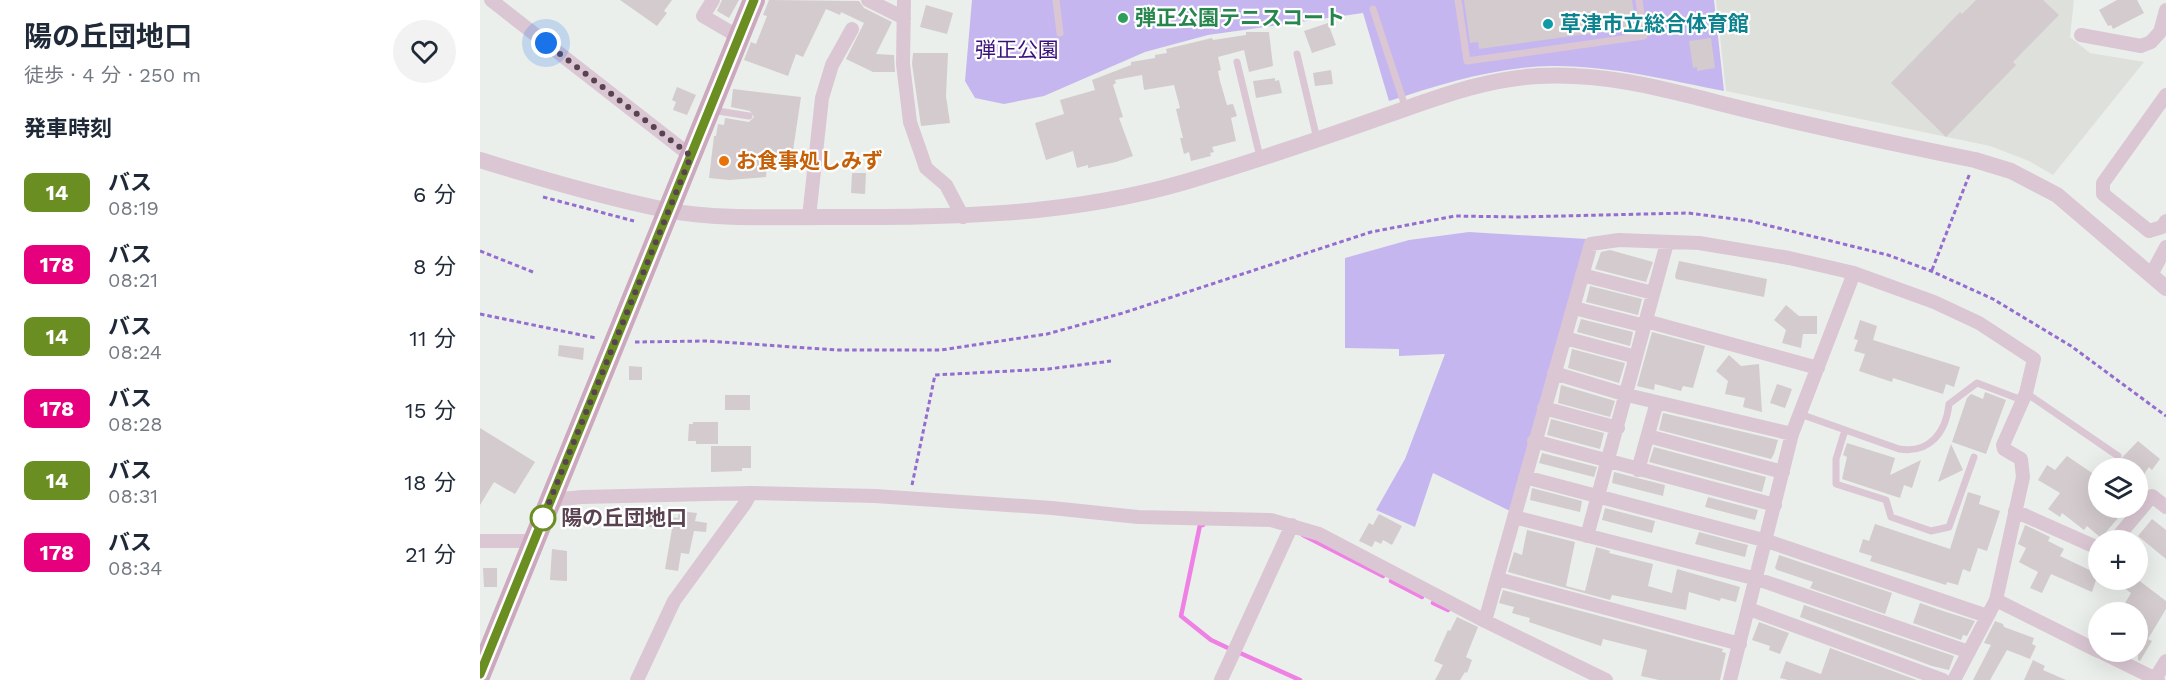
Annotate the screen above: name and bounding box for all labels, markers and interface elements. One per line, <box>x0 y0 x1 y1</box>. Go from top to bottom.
place label: 弾正公園テニスコート <box>1135 5 1345 30</box>
marker: 弾正公園テニスコート <box>1116 11 1130 25</box>
place label: 草津市立総合体育館 <box>1560 11 1749 36</box>
marker: 草津市立総合体育館 <box>1541 17 1555 31</box>
text: 陽の丘団地口 <box>24 20 192 53</box>
button: heart <box>393 20 456 83</box>
your location <box>531 28 561 58</box>
park label: 弾正公園 <box>975 37 1059 62</box>
text: 徒歩 · 4 分 · 250 m <box>24 63 201 87</box>
text: 発車時刻 <box>24 116 112 141</box>
place label: お食事処しみず <box>736 148 883 173</box>
marker: お食事処しみず <box>717 154 731 168</box>
text: バス <box>108 170 152 195</box>
text: 14 <box>46 180 68 205</box>
text: 6 分 <box>413 182 456 207</box>
text: 08:19 <box>108 196 159 220</box>
text: バス <box>108 242 152 267</box>
text: 178 <box>40 252 74 277</box>
text: 8 分 <box>413 254 456 279</box>
text: 08:21 <box>108 268 158 292</box>
text: バス <box>108 314 152 339</box>
text: 14 <box>46 324 68 349</box>
text: 11 分 <box>409 326 456 351</box>
text: 08:24 <box>108 340 162 364</box>
text: バス <box>108 386 152 411</box>
text: 178 <box>40 396 74 421</box>
text: 15 分 <box>405 398 456 423</box>
text: 08:28 <box>108 412 163 436</box>
text: バス <box>108 458 152 483</box>
map controls <box>2088 458 2148 662</box>
button: layers <box>2088 458 2148 518</box>
text: 14 <box>46 468 68 493</box>
text: 18 分 <box>404 470 456 495</box>
text: 08:31 <box>108 484 158 508</box>
marker: 陽の丘団地口 <box>530 505 556 531</box>
place label: 陽の丘団地口 <box>561 505 687 530</box>
text: バス <box>108 530 152 555</box>
button: + <box>2088 530 2148 590</box>
text: 178 <box>40 540 74 565</box>
text: 21 分 <box>405 542 456 567</box>
text: 08:34 <box>108 556 163 580</box>
button: − <box>2088 602 2148 662</box>

